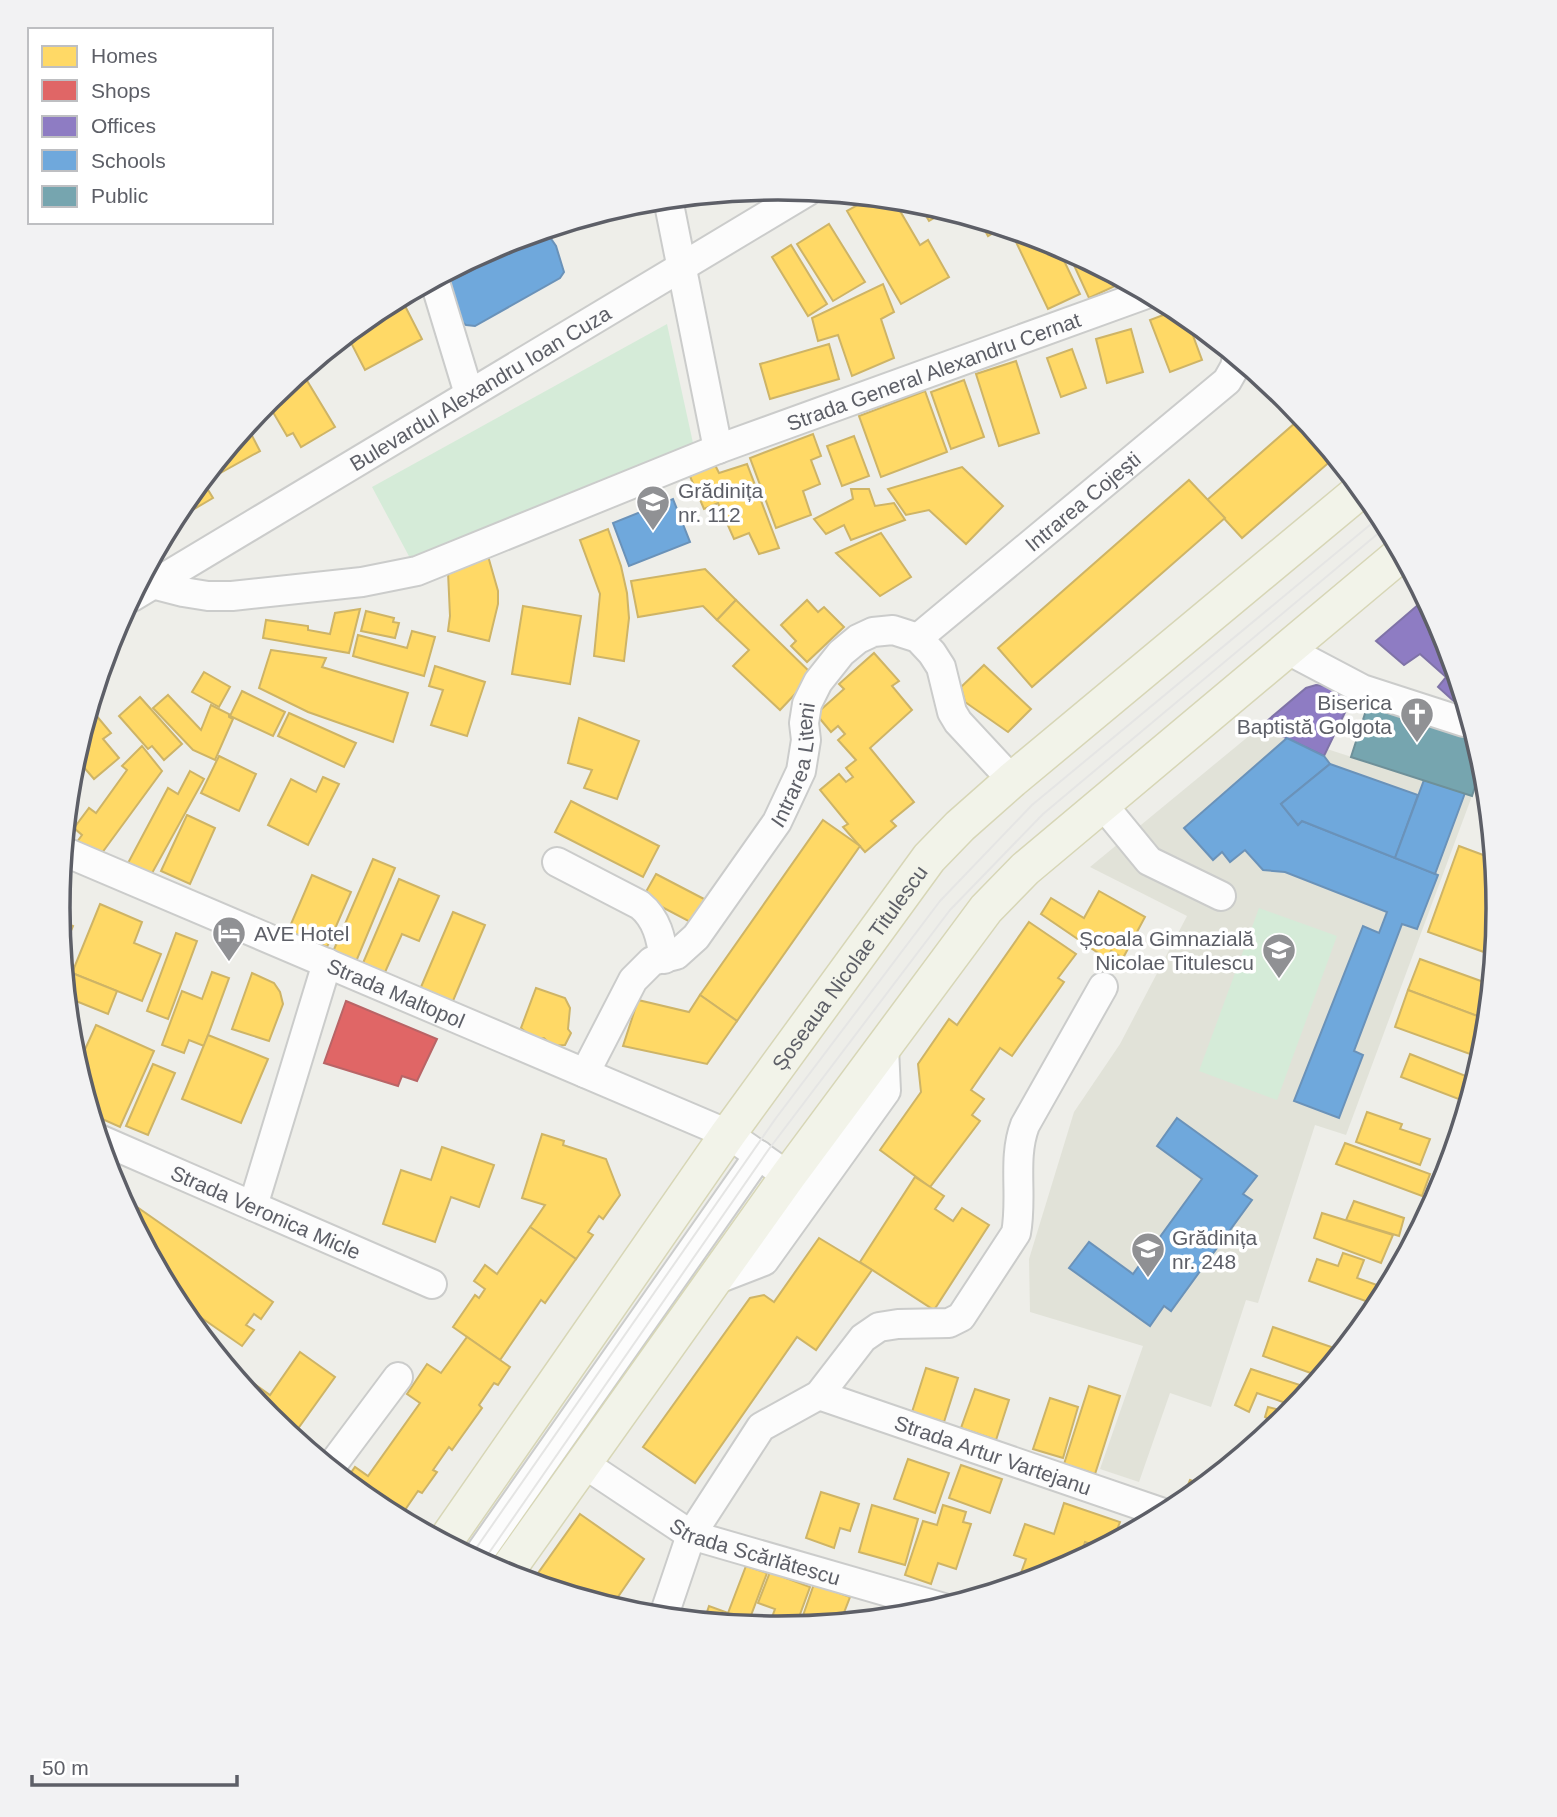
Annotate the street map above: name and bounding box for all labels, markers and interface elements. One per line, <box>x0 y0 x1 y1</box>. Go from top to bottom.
legend <box>28 28 273 224</box>
text: Homes <box>91 44 158 67</box>
text: Shops <box>91 79 151 102</box>
text: Offices <box>91 114 156 137</box>
text: Schools <box>91 149 166 172</box>
text: Public <box>91 184 148 207</box>
street label: Bulevardul Alexandru Ioan Cuza <box>345 301 615 475</box>
street label: Strada General Alexandru Cernat <box>783 307 1084 435</box>
street label: Intrarea Cojești <box>1020 447 1145 556</box>
place label: Grădinița nr. 112 <box>678 479 764 526</box>
school or university icon: Grădinița nr. 112 <box>634 483 672 532</box>
place label: Biserica Baptistă Golgota <box>1237 691 1392 738</box>
church icon: Biserica Baptistă Golgota <box>1398 695 1436 744</box>
street label: Intrarea Liteni <box>766 701 819 831</box>
street label: Șoseaua Nicolae Titulescu <box>767 861 932 1074</box>
hotel icon: AVE Hotel <box>210 914 248 963</box>
place label: AVE Hotel <box>254 922 349 945</box>
place label: Școala Gimnazială Nicolae Titulescu <box>1079 927 1254 974</box>
school or university icon: Școala Gimnazială Nicolae Titulescu <box>1260 931 1298 980</box>
street label: Strada Maltopol <box>324 953 468 1032</box>
street label: Strada Veronica Micle <box>168 1160 364 1263</box>
place label: Grădinița nr. 248 <box>1172 1226 1258 1273</box>
school or university icon: Grădinița nr. 248 <box>1129 1230 1167 1279</box>
street label: Strada Artur Vartejanu <box>892 1410 1094 1499</box>
street label: Strada Scărlătescu <box>666 1513 843 1589</box>
scale bar <box>32 1744 236 1788</box>
text: 50 m <box>42 1756 89 1779</box>

